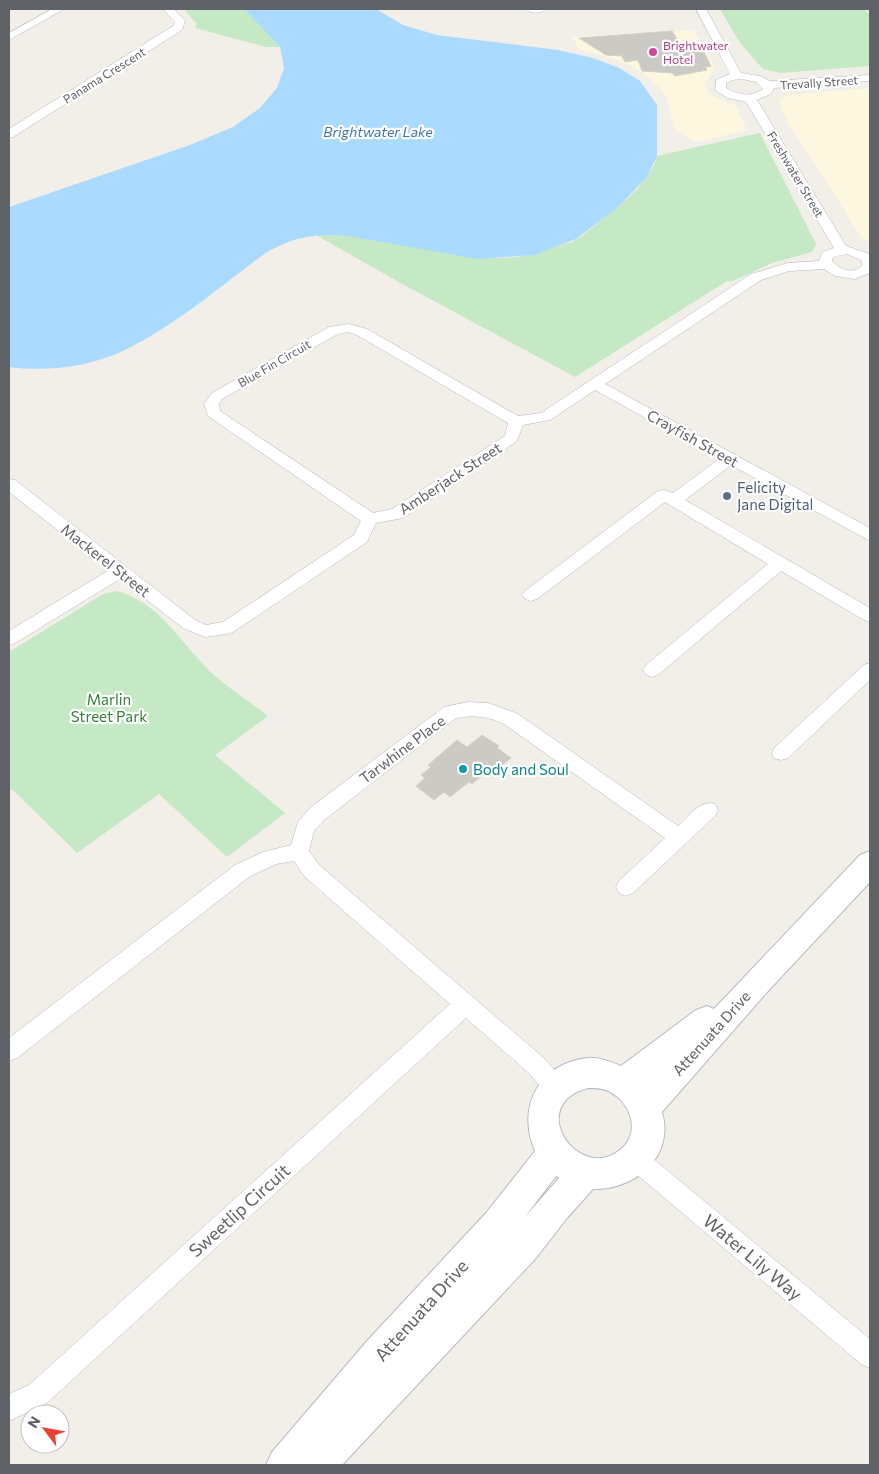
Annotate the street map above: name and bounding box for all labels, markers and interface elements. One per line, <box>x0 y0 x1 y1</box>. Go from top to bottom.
place label: Brightwater Hotel <box>663 38 729 66</box>
street label: Panama Crescent <box>60 44 148 106</box>
marker: Brightwater Hotel <box>647 46 659 58</box>
street label: Trevally Street <box>779 72 859 92</box>
water label: Brightwater Lake <box>323 123 433 140</box>
street label: Freshwater Street <box>765 128 827 220</box>
street label: Blue Fin Circuit <box>235 336 313 390</box>
street label: Crayfish Street <box>644 405 742 471</box>
street label: Amberjack Street <box>395 438 505 518</box>
place label: Felicity Jane Digital <box>737 478 813 513</box>
marker: Felicity Jane Digital <box>721 490 733 502</box>
street label: Mackerel Street <box>58 520 154 600</box>
park label: Marlin Street Park <box>71 690 147 725</box>
street label: Tarwhine Place <box>356 711 448 787</box>
place label: Body and Soul <box>473 760 569 778</box>
marker: Body and Soul <box>457 763 469 775</box>
street label: Attenuata Drive <box>668 987 754 1079</box>
street label: Sweetlip Circuit <box>184 1159 294 1261</box>
street label: Water Lily Way <box>699 1209 807 1305</box>
street label: Attenuata Drive <box>370 1255 472 1365</box>
north arrow <box>20 1404 70 1454</box>
text: N <box>24 1413 44 1431</box>

